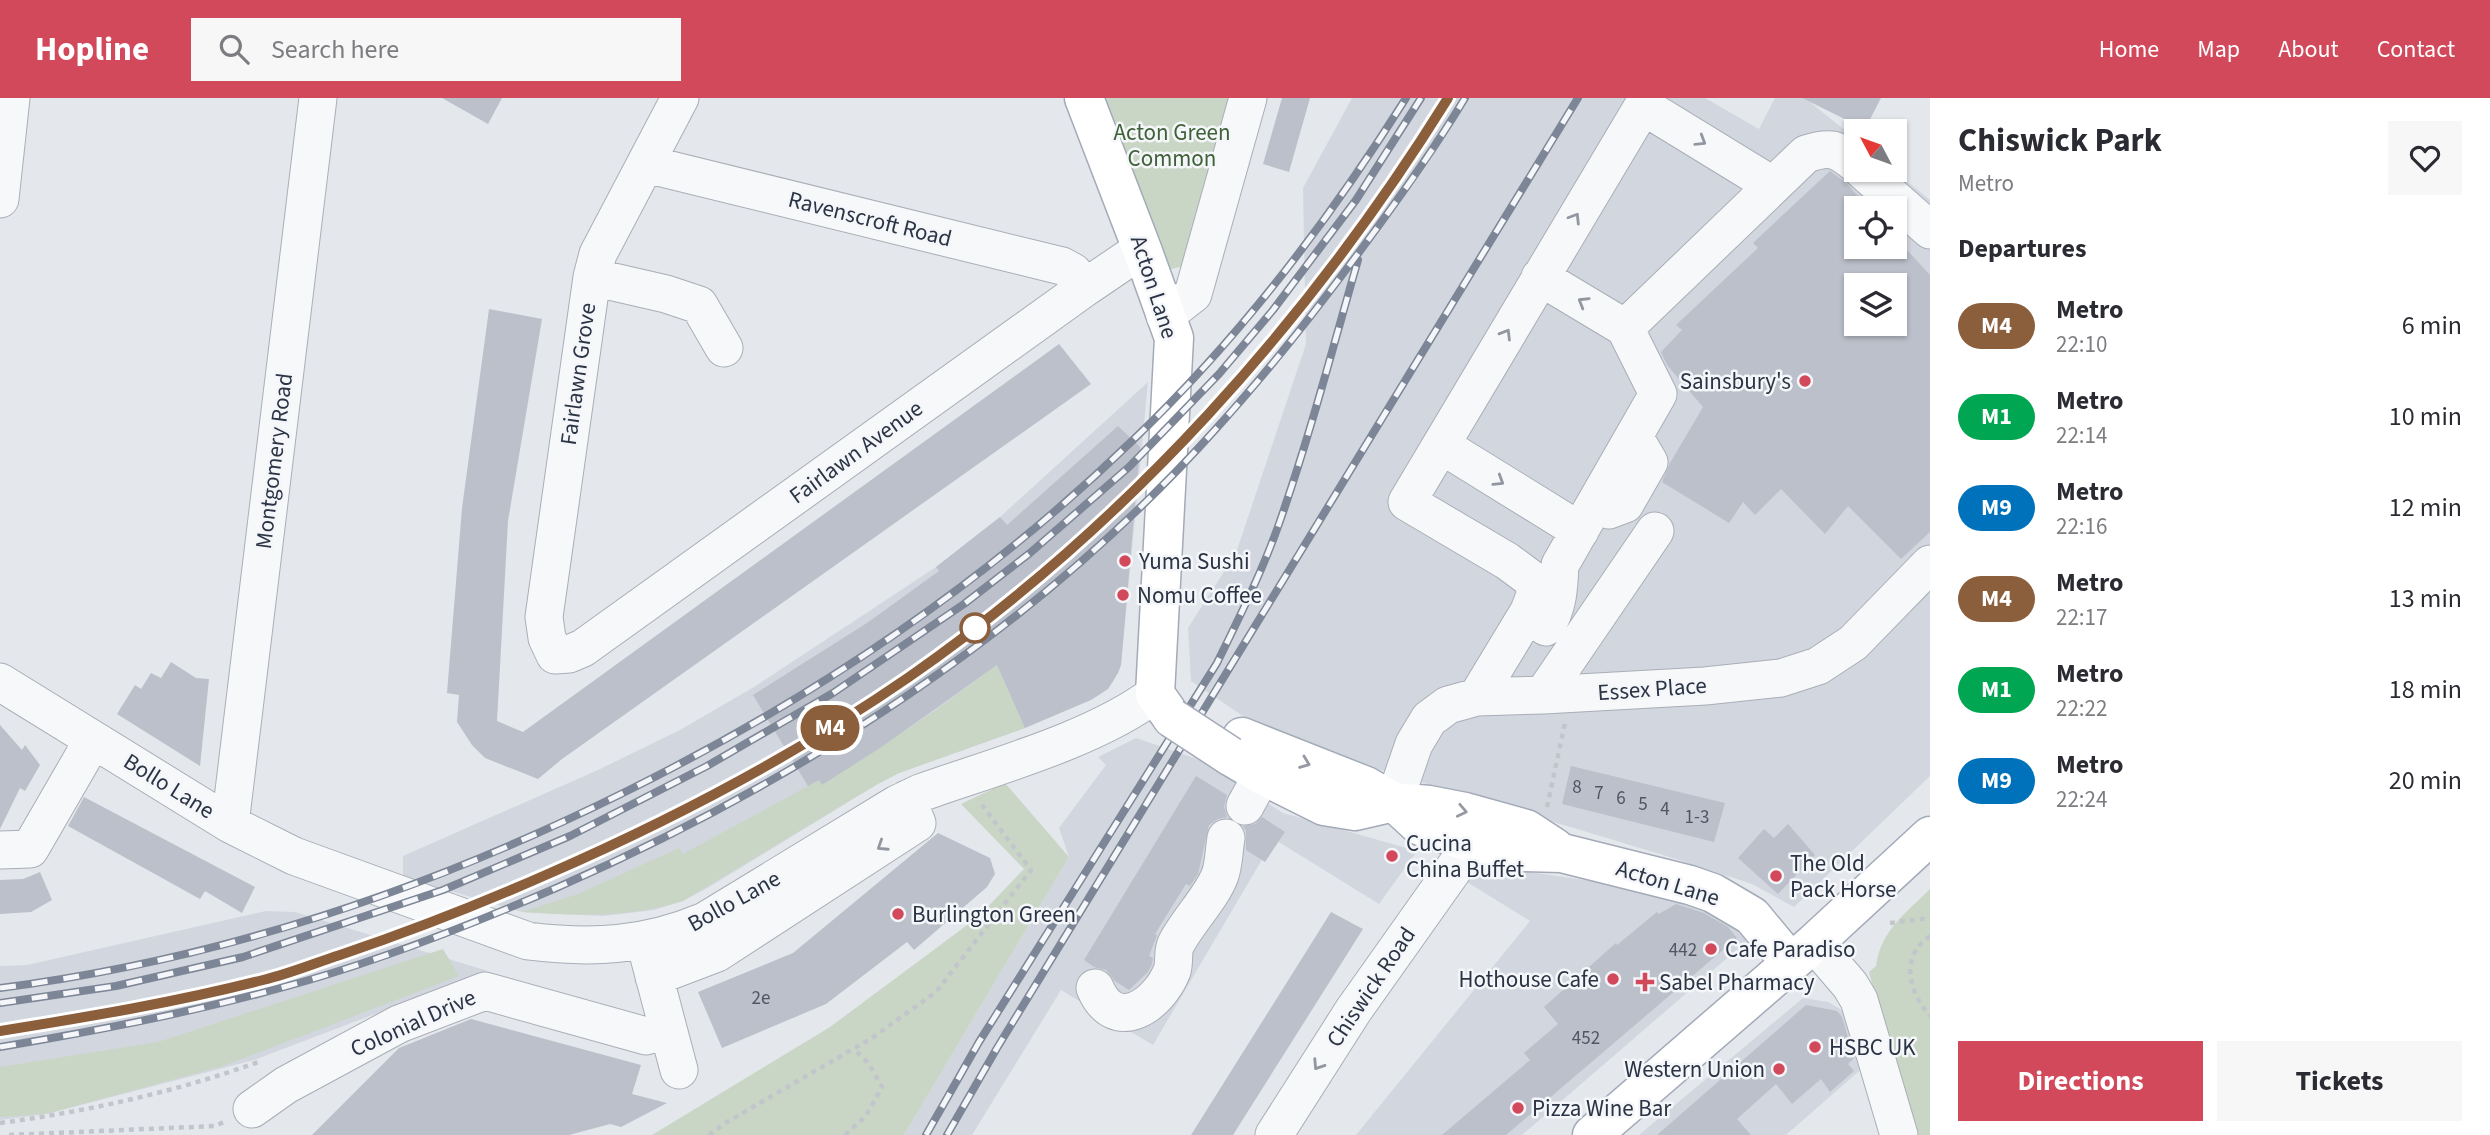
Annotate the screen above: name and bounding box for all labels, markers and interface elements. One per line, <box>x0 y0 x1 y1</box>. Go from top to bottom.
search box <box>191 18 681 81</box>
text: Hopline <box>35 26 149 73</box>
icon: search <box>215 30 253 68</box>
text: Search here <box>271 31 399 68</box>
text: Home <box>2099 32 2159 67</box>
text: Map <box>2197 32 2240 67</box>
text: About <box>2278 32 2339 67</box>
text: Contact <box>2377 32 2455 67</box>
park label: Acton Green Common <box>1113 116 1231 175</box>
text: Chiswick Park <box>1958 117 2162 164</box>
north arrow <box>1844 119 1908 182</box>
map controls <box>1844 119 1907 336</box>
button: heart <box>2388 121 2462 195</box>
one-way arrow <box>1694 133 1707 146</box>
text: Metro <box>1958 167 2014 200</box>
street label: Ravenscroft Road <box>785 183 955 255</box>
button: locate <box>1844 196 1907 259</box>
one-way arrow <box>1567 213 1580 226</box>
text: Departures <box>1958 230 2086 267</box>
street label: Acton Lane <box>1122 231 1186 343</box>
button: layers <box>1844 273 1907 336</box>
text: Metro <box>2056 291 2124 328</box>
one-way arrow <box>1577 298 1590 311</box>
street label: Fairlawn Grove <box>552 301 604 447</box>
text: 6 min <box>2402 307 2462 344</box>
text: M4 <box>1981 308 2012 343</box>
one-way arrow <box>1498 328 1511 341</box>
text: 22:10 <box>2056 328 2107 361</box>
place label: Sainsbury's <box>1680 365 1791 398</box>
street label: Montgomery Road <box>247 371 301 551</box>
marker: Sainsbury's <box>1797 373 1813 389</box>
text: Metro <box>2056 382 2124 419</box>
street label: Fairlawn Avenue <box>782 392 930 512</box>
text: 10 min <box>2389 398 2462 435</box>
text: M1 <box>1981 399 2012 434</box>
text: 22:14 <box>2056 419 2107 452</box>
one-way arrow <box>1491 473 1504 486</box>
text: Metro <box>2056 473 2124 510</box>
text: 12 min <box>2389 489 2462 526</box>
text: M9 <box>1981 490 2012 525</box>
text: 22:16 <box>2056 510 2107 543</box>
place label: Yuma Sushi <box>1138 545 1250 578</box>
marker: Yuma Sushi <box>1117 553 1133 569</box>
text: Metro <box>2056 564 2124 601</box>
place label: Nomu Coffee <box>1137 579 1262 612</box>
text: 13 min <box>2389 580 2462 617</box>
text: M4 <box>1981 581 2012 616</box>
marker: Nomu Coffee <box>1115 587 1131 603</box>
text: 22:17 <box>2056 601 2107 634</box>
unlabelled marker <box>960 613 990 643</box>
text: Metro <box>2056 655 2124 692</box>
street label: Essex Place <box>1596 669 1708 709</box>
text: 18 min <box>2389 671 2462 708</box>
text: M1 <box>1981 672 2012 707</box>
text: 22:22 <box>2056 692 2107 725</box>
line badge: M4 <box>798 705 862 751</box>
text: M4 <box>815 710 845 745</box>
street label: Bollo Lane <box>117 745 221 827</box>
text: Metro <box>2056 746 2124 783</box>
one-way arrow <box>1298 755 1310 769</box>
text: 20 min <box>2389 762 2462 799</box>
text: M9 <box>1981 763 2012 798</box>
house number: 8 <box>1572 774 1582 801</box>
house number: 7 <box>1594 780 1604 807</box>
text: 22:24 <box>2056 783 2107 816</box>
house number: 6 <box>1616 785 1626 812</box>
house number: 5 <box>1638 791 1648 818</box>
house number: 4 <box>1660 796 1670 823</box>
one-way arrow <box>1455 803 1467 818</box>
house number: 1-3 <box>1685 804 1709 831</box>
place label: Cucina China Buffet <box>1406 827 1524 886</box>
one-way arrow <box>876 838 889 851</box>
place label: The Old Pack Horse <box>1790 847 1897 906</box>
marker: Cucina China Buffet <box>1384 848 1400 864</box>
street label: Acton Lane <box>1612 852 1724 914</box>
street label: Bollo Lane <box>682 862 786 940</box>
marker: The Old Pack Horse <box>1768 868 1784 884</box>
place label: Burlington Green <box>912 898 1076 931</box>
marker: Burlington Green <box>890 906 906 922</box>
street label: Chiswick Road <box>1318 920 1424 1054</box>
place label: Cafe Paradiso <box>1725 933 1855 966</box>
house number: 442 <box>1669 937 1697 964</box>
marker: Cafe Paradiso <box>1703 941 1719 957</box>
place label: Hothouse Cafe <box>1458 963 1599 996</box>
place label: Sabel Pharmacy <box>1659 966 1815 999</box>
marker: Hothouse Cafe <box>1605 971 1621 987</box>
marker: Sabel Pharmacy <box>1637 974 1653 990</box>
street label: Colonial Drive <box>345 981 481 1065</box>
house number: 2e <box>752 985 770 1012</box>
house number: 452 <box>1572 1025 1600 1052</box>
place label: HSBC UK <box>1829 1031 1916 1064</box>
marker: HSBC UK <box>1807 1039 1823 1055</box>
button: Directions <box>1958 1041 2203 1121</box>
button: Tickets <box>2217 1041 2462 1121</box>
place label: Western Union <box>1624 1053 1765 1086</box>
one-way arrow <box>1313 1058 1326 1071</box>
marker: Western Union <box>1771 1061 1787 1077</box>
place label: Pizza Wine Bar <box>1532 1092 1672 1125</box>
marker: Pizza Wine Bar <box>1510 1100 1526 1116</box>

